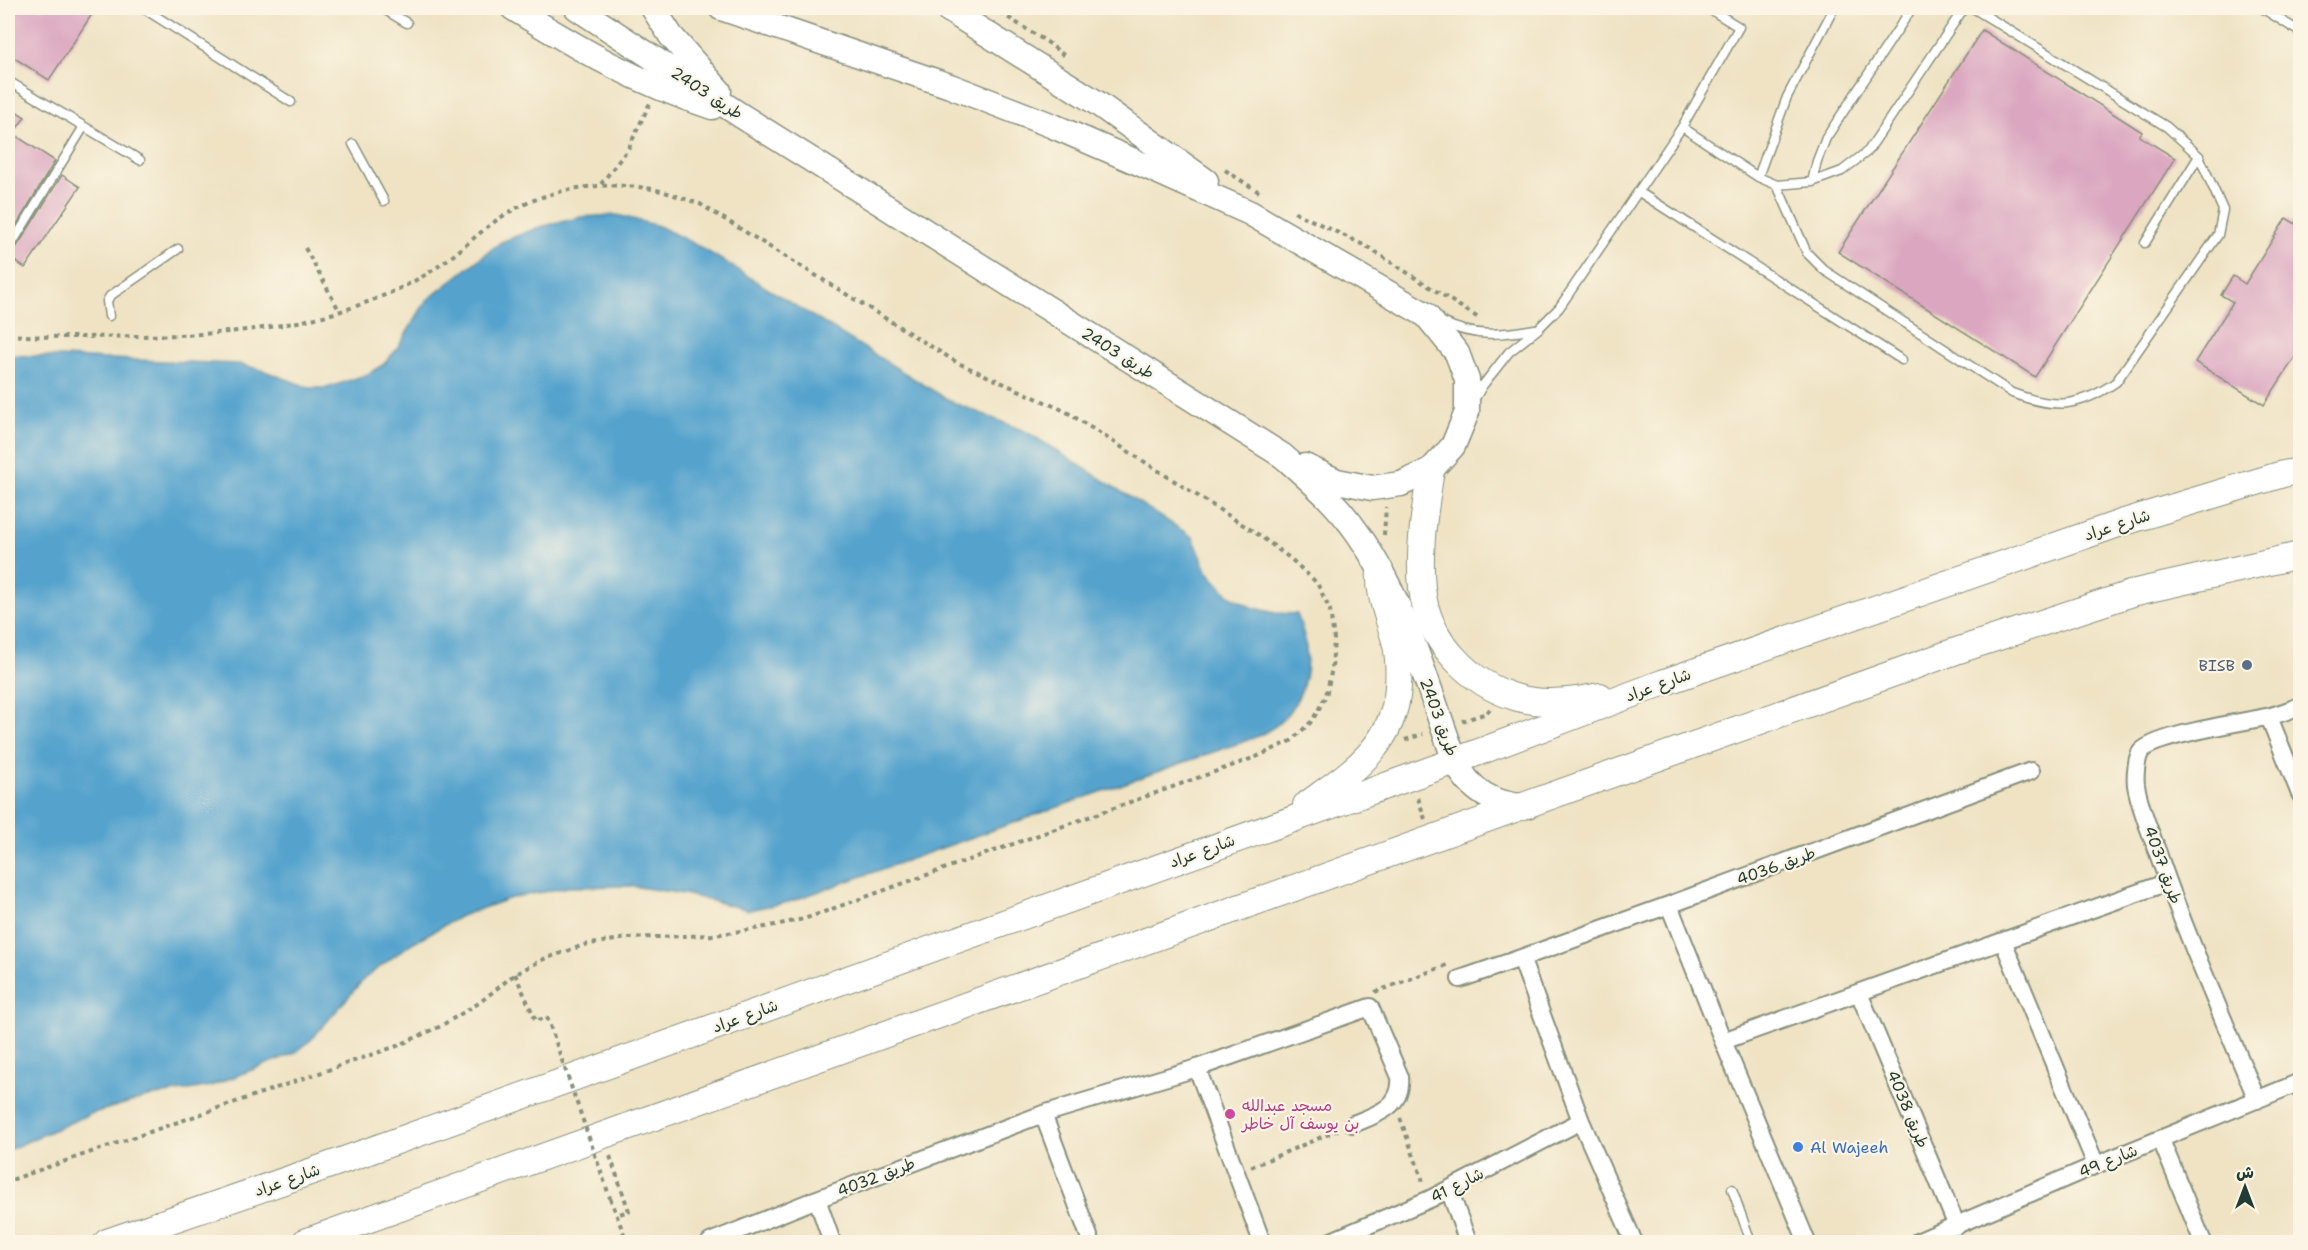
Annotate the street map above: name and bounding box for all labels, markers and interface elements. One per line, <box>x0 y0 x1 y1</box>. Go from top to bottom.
street label: طريق 2403 <box>667 62 747 124</box>
street label: طريق 2403 <box>1078 322 1158 384</box>
street label: شارع عراد <box>2081 504 2153 547</box>
place label: BISB <box>2199 655 2235 676</box>
marker: BISB <box>2240 658 2254 672</box>
street label: شارع عراد <box>1622 663 1694 708</box>
street label: طريق 2403 <box>1415 675 1463 759</box>
street label: طريق 4037 <box>2139 823 2187 907</box>
street label: شارع عراد <box>1166 829 1238 874</box>
street label: طريق 4036 <box>1734 842 1818 890</box>
street label: شارع عراد <box>709 994 781 1039</box>
street label: طريق 4038 <box>1882 1067 1934 1151</box>
place label: مسجد عبدالله بن يوسف آل خاطر <box>1240 1095 1359 1134</box>
marker: مسجد عبدالله بن يوسف آل خاطر <box>1223 1107 1237 1121</box>
place label: Al Wajeeh <box>1810 1137 1888 1158</box>
marker: Al Wajeeh <box>1791 1140 1805 1154</box>
street label: شارع 49 <box>2075 1140 2141 1183</box>
street label: طريق 4032 <box>834 1153 918 1201</box>
north arrow <box>2215 1157 2275 1217</box>
street label: شارع عراد <box>251 1159 323 1202</box>
text: ش <box>2236 1162 2254 1183</box>
street label: شارع 41 <box>1427 1163 1488 1208</box>

